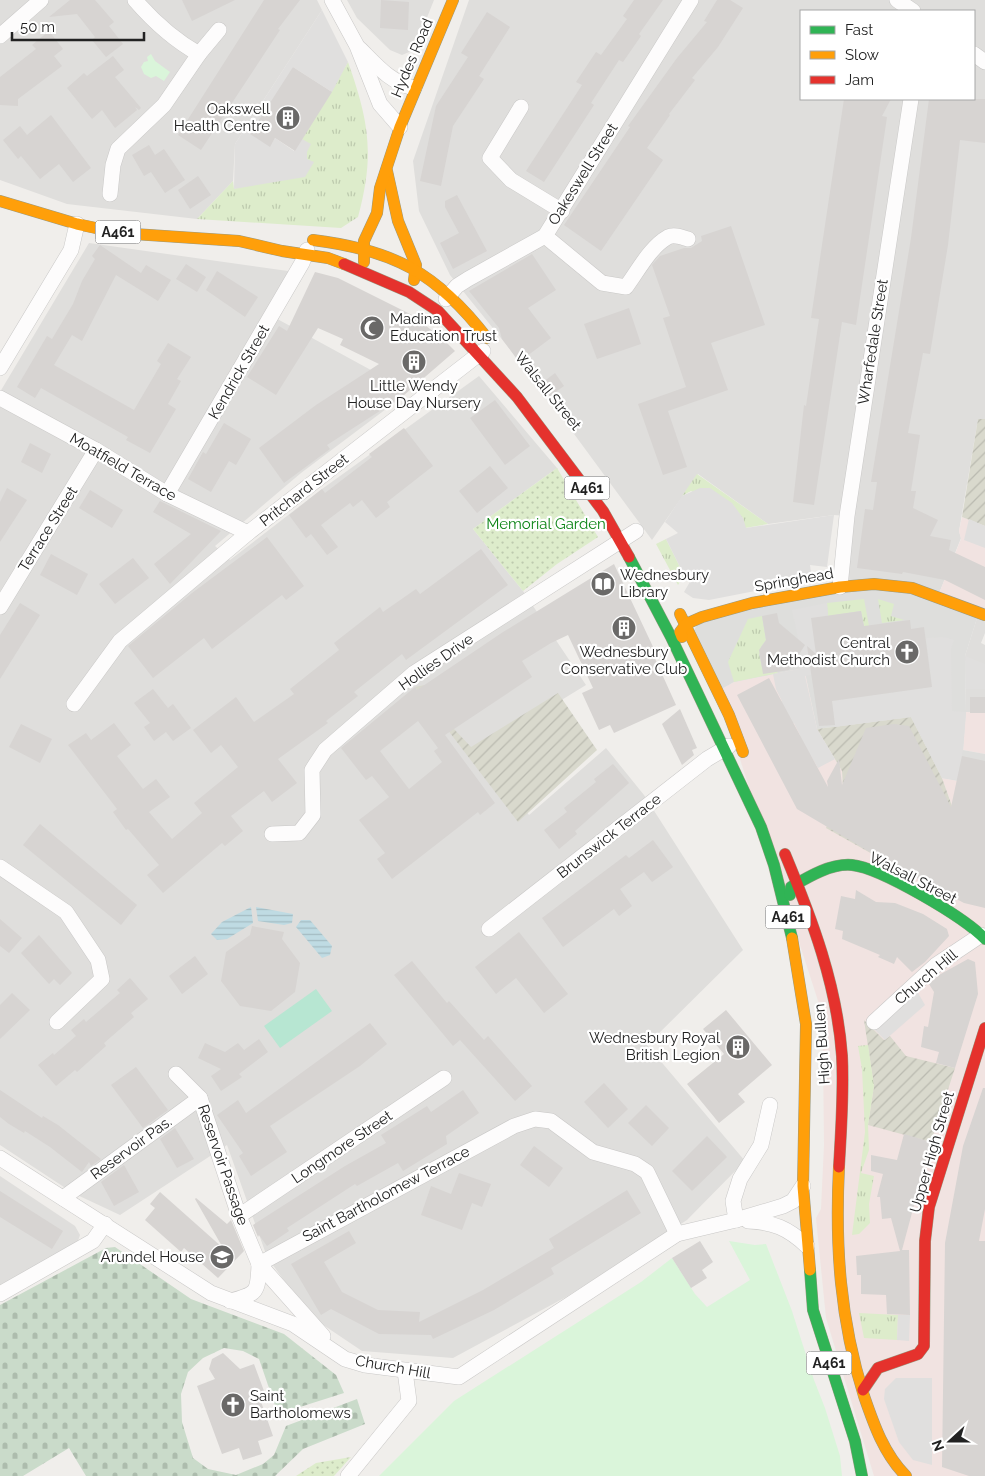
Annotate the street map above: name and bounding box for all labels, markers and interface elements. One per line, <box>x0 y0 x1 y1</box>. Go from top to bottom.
scale bar <box>12 10 145 42</box>
legend <box>800 10 975 100</box>
street label: Hydes Road <box>387 16 437 100</box>
text: 50 m <box>20 18 55 36</box>
text: Fast <box>845 21 873 39</box>
text: Slow <box>845 46 879 64</box>
text: Jam <box>845 71 874 89</box>
place label: Oakswell Health Centre <box>174 100 271 135</box>
building icon: Oakswell Health Centre <box>275 105 301 131</box>
street label: Oakeswell Street <box>544 120 622 228</box>
road number: A461 <box>96 220 140 243</box>
street label: Wharfedale Street <box>854 278 892 406</box>
place label: Madina Education Trust <box>390 310 497 345</box>
mosque icon: Madina Education Trust <box>359 315 385 341</box>
street label: Kendrick Street <box>205 322 273 422</box>
street label: Walsall Street <box>511 348 585 434</box>
building icon: Little Wendy House Day Nursery <box>401 349 427 375</box>
place label: Little Wendy House Day Nursery <box>347 377 481 412</box>
street label: Moatfield Terrace <box>66 429 180 505</box>
street label: Pritchard Street <box>256 450 352 530</box>
road number: A461 <box>564 476 610 499</box>
street label: Terrace Street <box>15 483 81 575</box>
park label: Memorial Garden <box>486 515 606 533</box>
street label: Springhead <box>753 564 835 596</box>
place label: Wednesbury Library <box>620 566 709 601</box>
library icon: Wednesbury Library <box>590 571 616 597</box>
building icon: Wednesbury Conservative Club <box>611 615 637 641</box>
street label: Hollies Drive <box>395 630 477 694</box>
place label: Central Methodist Church <box>767 634 891 669</box>
church icon: Central Methodist Church <box>894 639 920 665</box>
place label: Wednesbury Conservative Club <box>561 643 687 678</box>
street label: Brunswick Terrace <box>553 790 665 882</box>
street label: Walsall Street <box>866 848 960 908</box>
road number: A461 <box>766 906 810 929</box>
street label: Church Hill <box>891 945 962 1008</box>
street label: High Bullen <box>810 1003 834 1085</box>
place label: Wednesbury Royal British Legion <box>589 1029 721 1064</box>
building icon: Wednesbury Royal British Legion <box>725 1034 751 1060</box>
street label: Upper High Street <box>906 1089 958 1215</box>
street label: Reservoir Passage <box>194 1102 252 1228</box>
street label: Longmore Street <box>288 1107 396 1187</box>
street label: Reservoir Pas. <box>87 1113 175 1183</box>
street label: Saint Bartholomew Terrace <box>299 1142 473 1246</box>
school or university icon: Arundel House <box>209 1244 235 1270</box>
place label: Arundel House <box>101 1248 204 1266</box>
street label: Church Hill <box>354 1352 433 1383</box>
road number: A461 <box>806 1352 852 1375</box>
place label: Saint Bartholomews <box>250 1387 351 1422</box>
church icon: Saint Bartholomews <box>220 1392 246 1418</box>
north arrow <box>925 1416 975 1466</box>
text: N <box>928 1438 947 1454</box>

